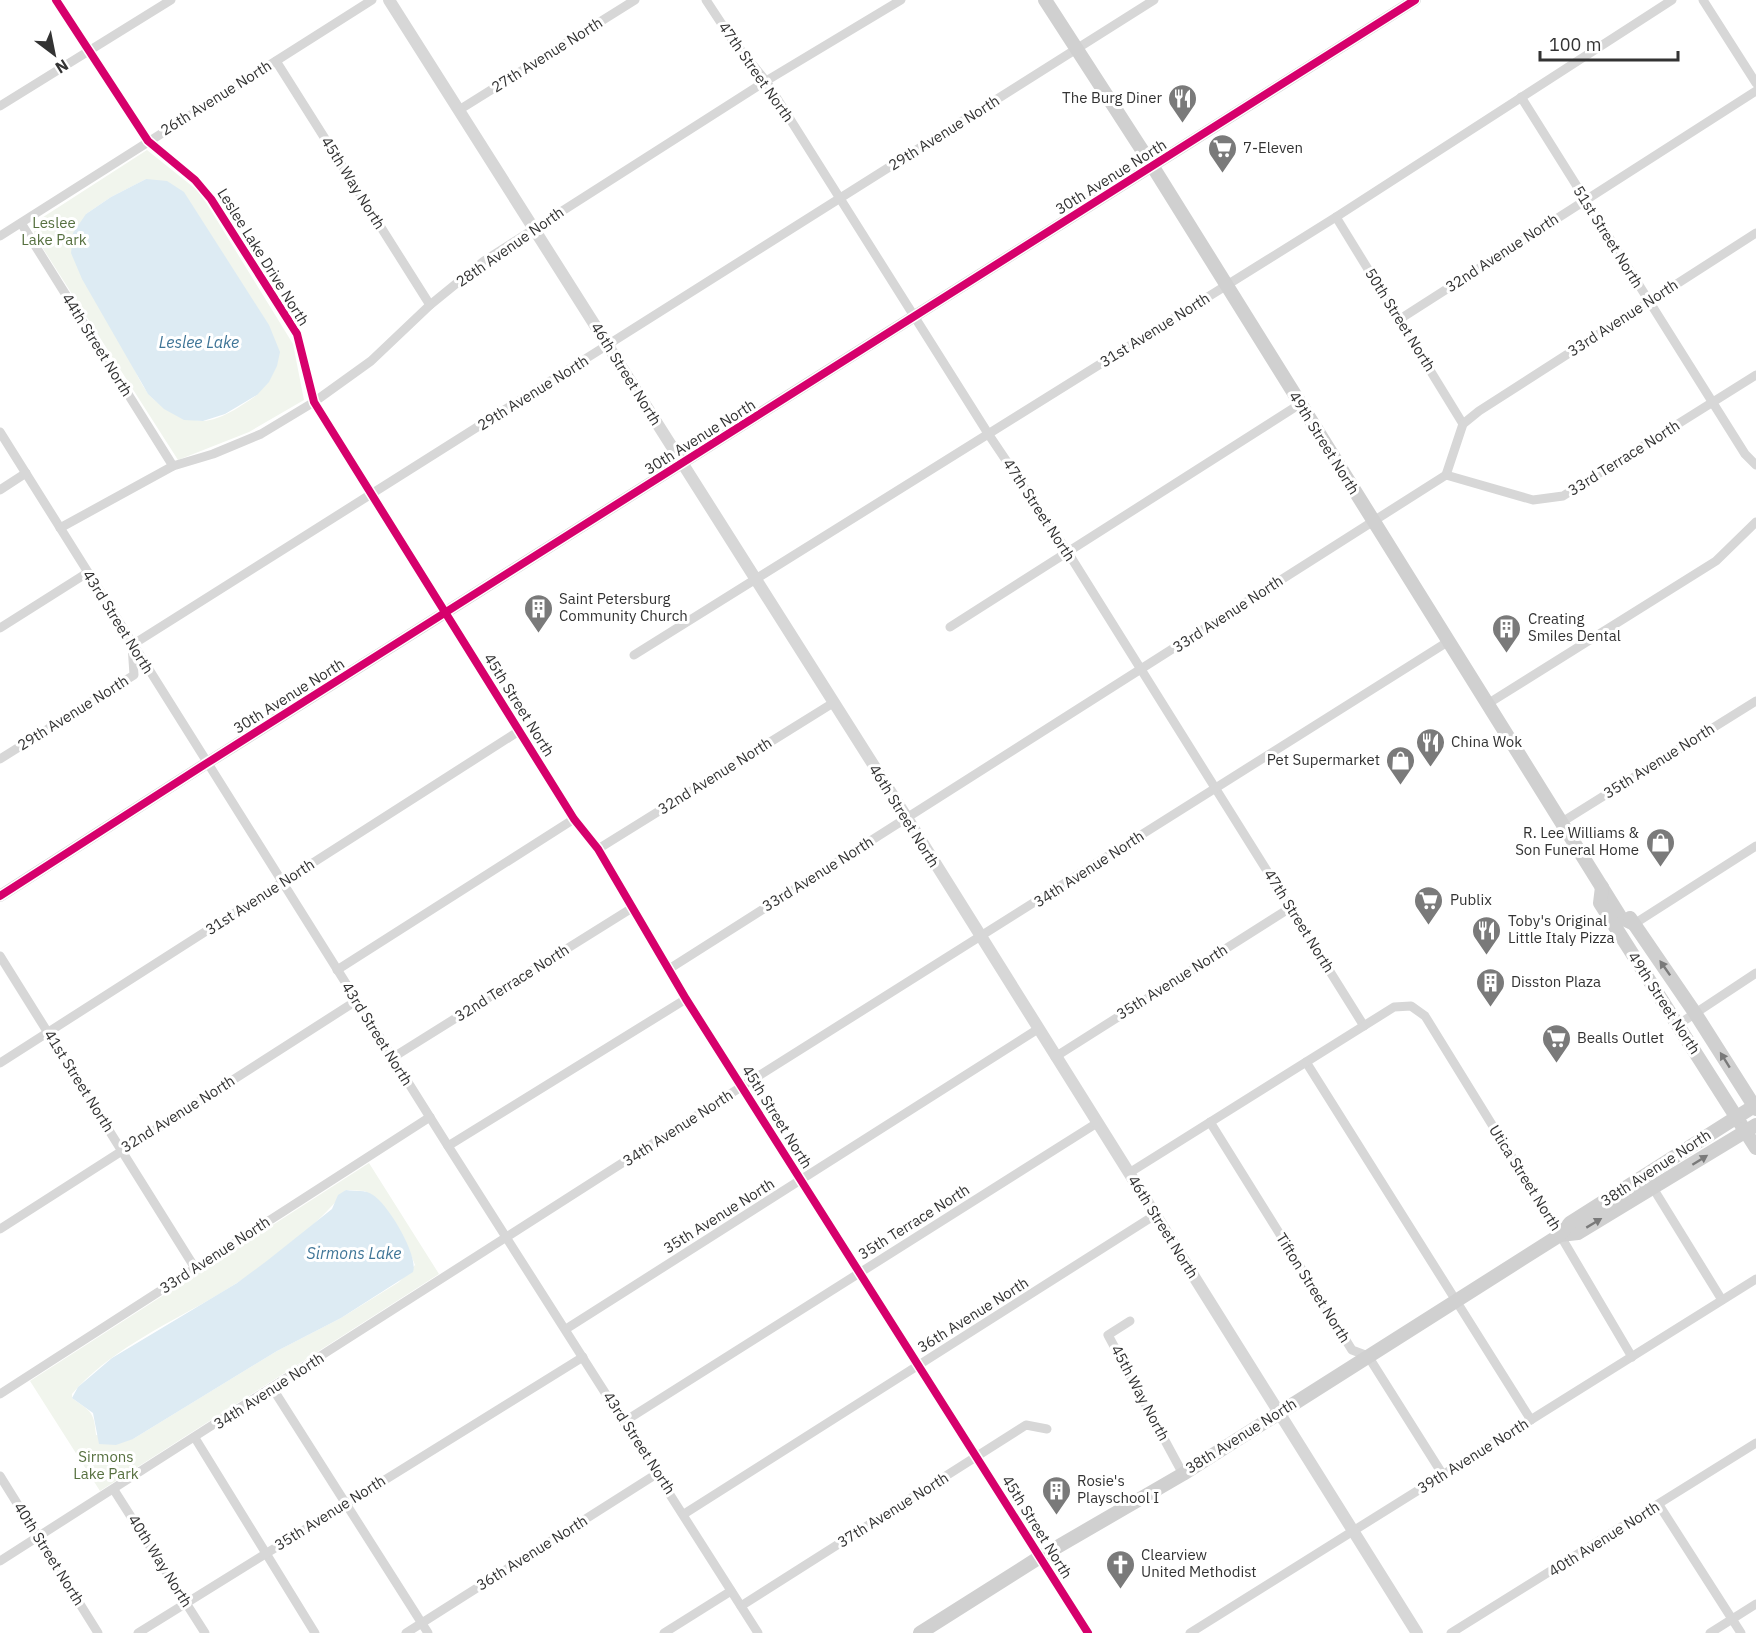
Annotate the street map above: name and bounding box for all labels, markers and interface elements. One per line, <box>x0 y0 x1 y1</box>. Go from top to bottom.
street label: 27th Avenue North <box>488 13 606 96</box>
street label: 47th Street North <box>715 18 798 126</box>
north arrow <box>24 24 84 84</box>
scale bar <box>1540 24 1678 62</box>
text: 100 m <box>1549 33 1601 56</box>
text: N <box>52 55 72 78</box>
street label: 26th Avenue North <box>157 56 275 139</box>
restaurant icon: The Burg Diner <box>1167 82 1199 124</box>
place label: The Burg Diner <box>1062 88 1162 107</box>
street label: 29th Avenue North <box>885 91 1003 174</box>
supermarket icon: 7-Eleven <box>1206 132 1238 174</box>
street label: 45th Way North <box>317 133 390 233</box>
street label: 30th Avenue North <box>1052 135 1170 218</box>
place label: 7-Eleven <box>1243 138 1303 157</box>
street label: 51st Street North <box>1569 182 1647 291</box>
street label: Leslee Lake Drive North <box>213 184 314 329</box>
street label: 28th Avenue North <box>452 202 567 291</box>
street label: 32nd Avenue North <box>1442 209 1562 296</box>
park label: Leslee Lake Park <box>21 213 87 249</box>
street label: 50th Street North <box>1361 265 1440 375</box>
street label: 33rd Avenue North <box>1564 275 1681 360</box>
street label: 31st Avenue North <box>1096 288 1213 371</box>
street label: 44th Street North <box>58 290 137 400</box>
street label: 46th Street North <box>587 319 666 429</box>
water label: Leslee Lake <box>159 332 239 352</box>
street label: 29th Avenue North <box>474 351 592 434</box>
street label: 49th Street North <box>1285 388 1364 498</box>
street label: 30th Avenue North <box>641 395 759 478</box>
street label: 33rd Terrace North <box>1564 416 1683 500</box>
street label: 47th Street North <box>999 455 1080 565</box>
street label: 43rd Street North <box>79 566 158 677</box>
street label: 33rd Avenue North <box>1169 571 1286 656</box>
place label: Saint Petersburg Community Church <box>559 589 688 625</box>
building icon: Saint Petersburg Community Church <box>522 592 554 634</box>
place label: Creating Smiles Dental <box>1528 609 1621 645</box>
building icon: Creating Smiles Dental <box>1491 612 1523 654</box>
street label: 45th Street North <box>480 650 559 760</box>
street label: 30th Avenue North <box>230 654 348 737</box>
street label: 29th Avenue North <box>14 671 132 754</box>
street label: 35th Avenue North <box>1600 719 1718 802</box>
restaurant icon: China Wok <box>1414 726 1446 768</box>
place label: China Wok <box>1451 732 1522 751</box>
street label: 32nd Avenue North <box>654 733 775 818</box>
shop icon: Pet Supermarket <box>1385 744 1417 786</box>
place label: Pet Supermarket <box>1267 750 1380 769</box>
street label: 46th Street North <box>865 761 944 871</box>
place label: R. Lee Williams & Son Funeral Home <box>1515 823 1640 859</box>
street label: 34th Avenue North <box>1030 826 1147 911</box>
shop icon: R. Lee Williams & Son Funeral Home <box>1644 826 1676 868</box>
street label: 33rd Avenue North <box>759 832 877 915</box>
street label: 31st Avenue North <box>202 854 318 939</box>
street label: 47th Street North <box>1260 866 1339 976</box>
supermarket icon: Publix <box>1413 884 1445 926</box>
place label: Publix <box>1450 890 1492 909</box>
place label: Toby's Original Little Italy Pizza <box>1508 911 1615 947</box>
restaurant icon: Toby's Original Little Italy Pizza <box>1471 914 1503 956</box>
street label: 32nd Terrace North <box>451 940 572 1025</box>
street label: 35th Avenue North <box>1113 940 1231 1023</box>
street label: 49th Street North <box>1624 948 1705 1058</box>
one-way arrow <box>1659 961 1671 977</box>
building icon: Disston Plaza <box>1474 966 1506 1008</box>
place label: Disston Plaza <box>1511 972 1601 991</box>
street label: 43rd Street North <box>338 978 417 1089</box>
supermarket icon: Bealls Outlet <box>1540 1022 1572 1064</box>
street label: 41st Street North <box>40 1026 118 1135</box>
place label: Bealls Outlet <box>1577 1028 1664 1047</box>
one-way arrow <box>1719 1051 1730 1068</box>
street label: 45th Street North <box>738 1062 817 1172</box>
street label: 32nd Avenue North <box>117 1071 238 1156</box>
street label: 34th Avenue North <box>619 1085 736 1170</box>
street label: Utica Street North <box>1485 1121 1566 1234</box>
street label: 38th Avenue North <box>1597 1125 1714 1210</box>
one-way arrow <box>1692 1155 1708 1166</box>
street label: 46th Street North <box>1124 1172 1203 1282</box>
street label: 35th Avenue North <box>660 1174 778 1257</box>
street label: 35th Terrace North <box>855 1180 973 1263</box>
street label: 33rd Avenue North <box>156 1212 273 1297</box>
one-way arrow <box>1586 1218 1602 1229</box>
street label: Tifton Street North <box>1272 1229 1355 1346</box>
water label: Sirmons Lake <box>307 1243 402 1263</box>
street label: 36th Avenue North <box>914 1273 1032 1356</box>
street label: 45th Way North <box>1107 1342 1174 1444</box>
street label: 34th Avenue North <box>210 1348 327 1433</box>
street label: 43rd Street North <box>599 1388 680 1498</box>
street label: 38th Avenue North <box>1182 1394 1300 1477</box>
street label: 39th Avenue North <box>1414 1414 1532 1497</box>
park label: Sirmons Lake Park <box>73 1447 139 1483</box>
street label: 37th Avenue North <box>834 1468 952 1551</box>
street label: 35th Avenue North <box>271 1471 389 1554</box>
place label: Rosie's Playschool I <box>1077 1471 1159 1507</box>
street label: 45th Street North <box>998 1472 1077 1582</box>
building icon: Rosie's Playschool I <box>1040 1474 1072 1516</box>
street label: 40th Avenue North <box>1545 1497 1663 1580</box>
street label: 40th Street North <box>10 1499 89 1609</box>
street label: 40th Way North <box>124 1511 197 1611</box>
street label: 36th Avenue North <box>473 1511 591 1594</box>
place label: Clearview United Methodist <box>1141 1545 1257 1581</box>
church icon: Clearview United Methodist <box>1104 1548 1136 1590</box>

